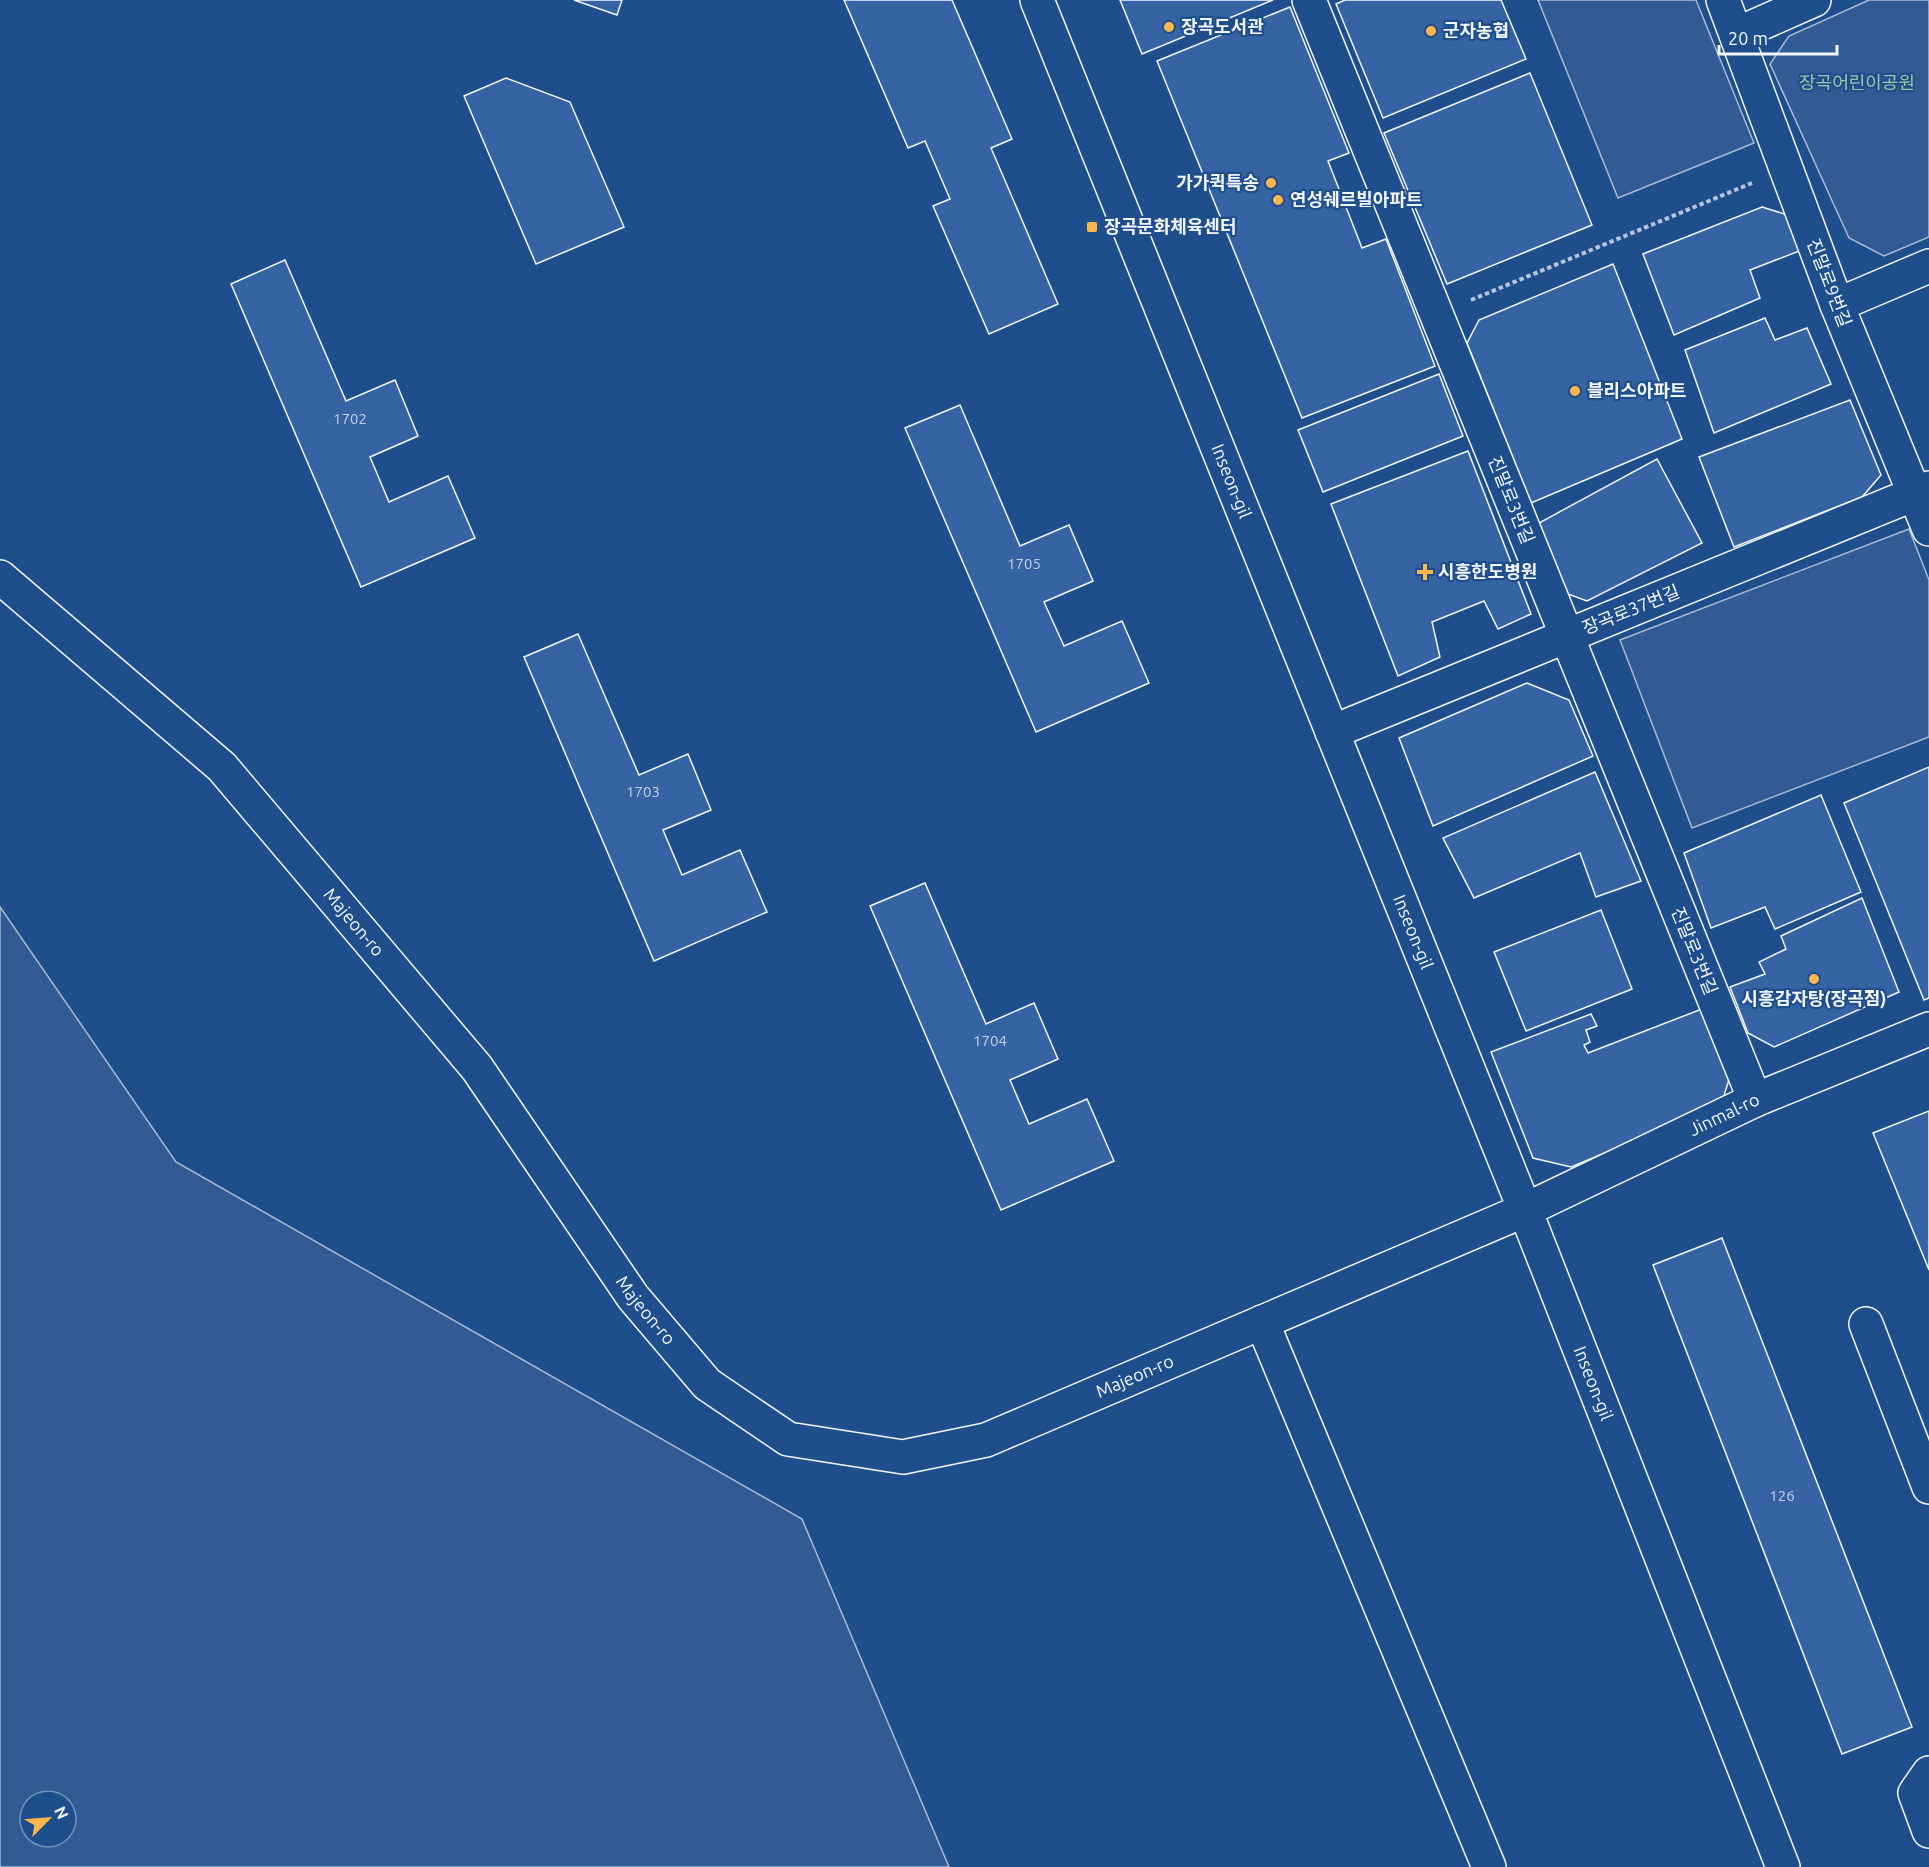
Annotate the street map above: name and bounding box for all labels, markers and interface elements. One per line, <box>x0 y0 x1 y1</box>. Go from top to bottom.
place label: 장곡도서관 <box>1181 16 1264 36</box>
scale bar <box>1719 18 1838 56</box>
marker: 장곡도서관 <box>1162 20 1176 34</box>
place label: 군자농협 <box>1443 20 1509 40</box>
marker: 군자농협 <box>1424 24 1438 38</box>
text: 20 m <box>1728 28 1768 48</box>
park label: 장곡어린이공원 <box>1799 72 1915 92</box>
place label: 가가퀵특송 <box>1176 172 1259 192</box>
marker: 가가퀵특송 <box>1264 176 1278 190</box>
place label: 연성쉐르빌아파트 <box>1290 189 1422 209</box>
marker: 연성쉐르빌아파트 <box>1271 193 1285 207</box>
place label: 장곡문화체육센터 <box>1104 216 1236 236</box>
marker: 장곡문화체육센터 <box>1085 220 1099 234</box>
street label: 진말로9번길 <box>1804 236 1856 330</box>
place label: 블리스아파트 <box>1587 380 1686 400</box>
marker: 블리스아파트 <box>1568 384 1582 398</box>
house number: 1702 <box>333 410 367 427</box>
street label: Inseon-gil <box>1208 441 1256 521</box>
street label: 진말로3번길 <box>1485 453 1539 546</box>
house number: 1705 <box>1007 555 1041 572</box>
place label: 시흥한도병원 <box>1438 561 1537 581</box>
marker: 시흥한도병원 <box>1416 563 1434 581</box>
street label: 장곡로37번길 <box>1579 580 1682 638</box>
house number: 1703 <box>626 783 660 800</box>
street label: Majeon-ro <box>320 884 389 960</box>
street label: Inseon-gil <box>1390 892 1438 972</box>
street label: 진말로3번길 <box>1668 904 1722 997</box>
marker: 시흥감자탕(장곡점) <box>1807 972 1821 986</box>
place label: 시흥감자탕(장곡점) <box>1742 988 1886 1009</box>
house number: 1704 <box>973 1032 1007 1049</box>
street label: Jinmal-ro <box>1685 1088 1762 1139</box>
street label: Majeon-ro <box>613 1272 680 1348</box>
street label: Inseon-gil <box>1570 1343 1618 1423</box>
street label: Majeon-ro <box>1093 1350 1176 1401</box>
house number: 126 <box>1769 1487 1795 1504</box>
north arrow <box>18 1789 78 1849</box>
text: N <box>51 1803 72 1822</box>

